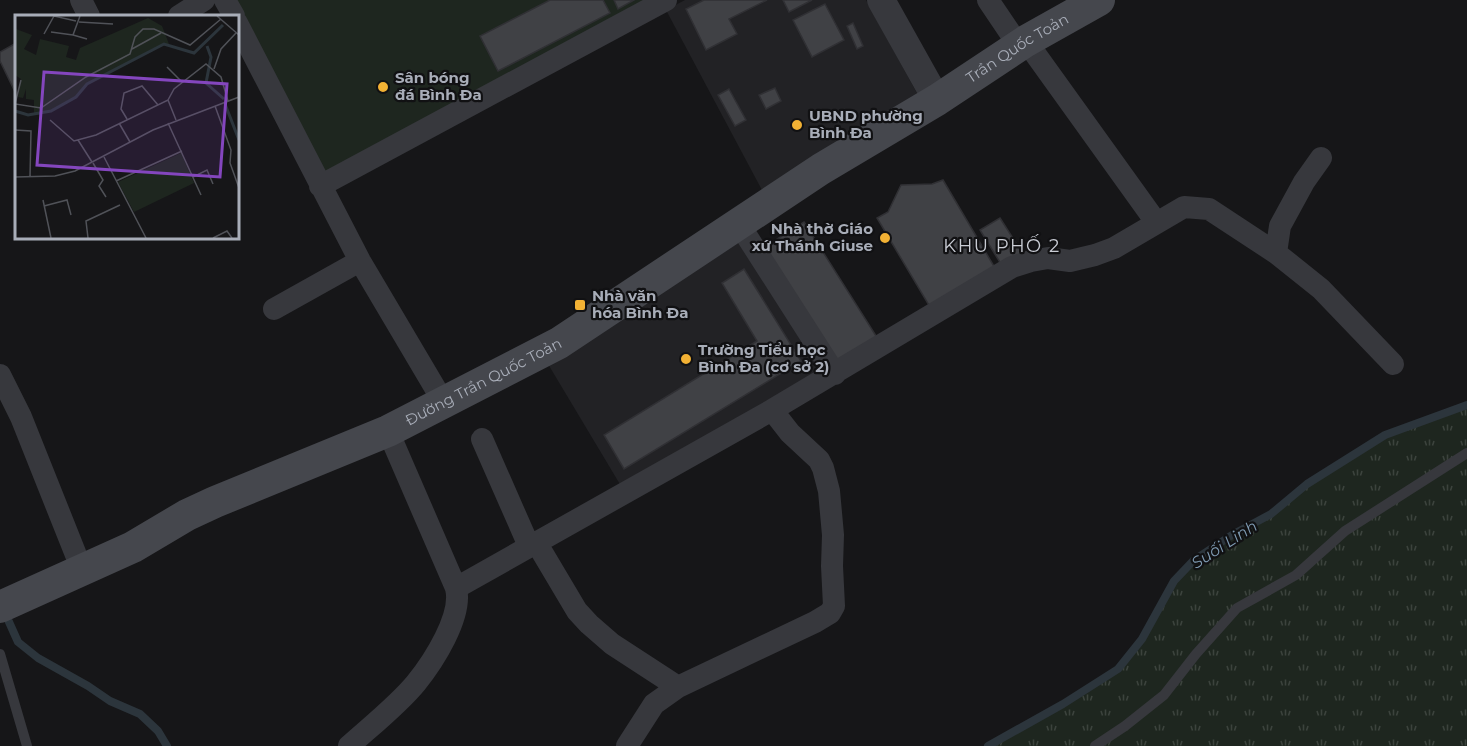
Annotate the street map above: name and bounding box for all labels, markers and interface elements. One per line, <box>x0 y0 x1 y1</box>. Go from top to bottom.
street label: Trần Quốc Toản <box>962 9 1072 87</box>
inset map <box>15 15 238 238</box>
place label: Sân bóng đá Bình Đa <box>395 68 482 104</box>
marker: Sân bóng đá Bình Đa <box>376 80 390 94</box>
place label: UBND phường Bình Đa <box>809 106 923 142</box>
marker: UBND phường Bình Đa <box>790 118 804 132</box>
place label: Nhà thờ Giáo xứ Thánh Giuse <box>752 219 873 255</box>
marker: Nhà thờ Giáo xứ Thánh Giuse <box>878 231 892 245</box>
district label: KHU PHỐ 2 <box>943 234 1061 257</box>
place label: Nhà văn hóa Bình Đa <box>592 286 688 322</box>
marker: Nhà văn hóa Bình Đa <box>573 298 587 312</box>
street label: Đường Trần Quốc Toản <box>402 333 565 430</box>
place label: Trường Tiểu học Bình Đa (cơ sở 2) <box>698 340 830 376</box>
marker: Trường Tiểu học Bình Đa (cơ sở 2) <box>679 352 693 366</box>
water label: Suối Linh <box>1188 516 1261 573</box>

